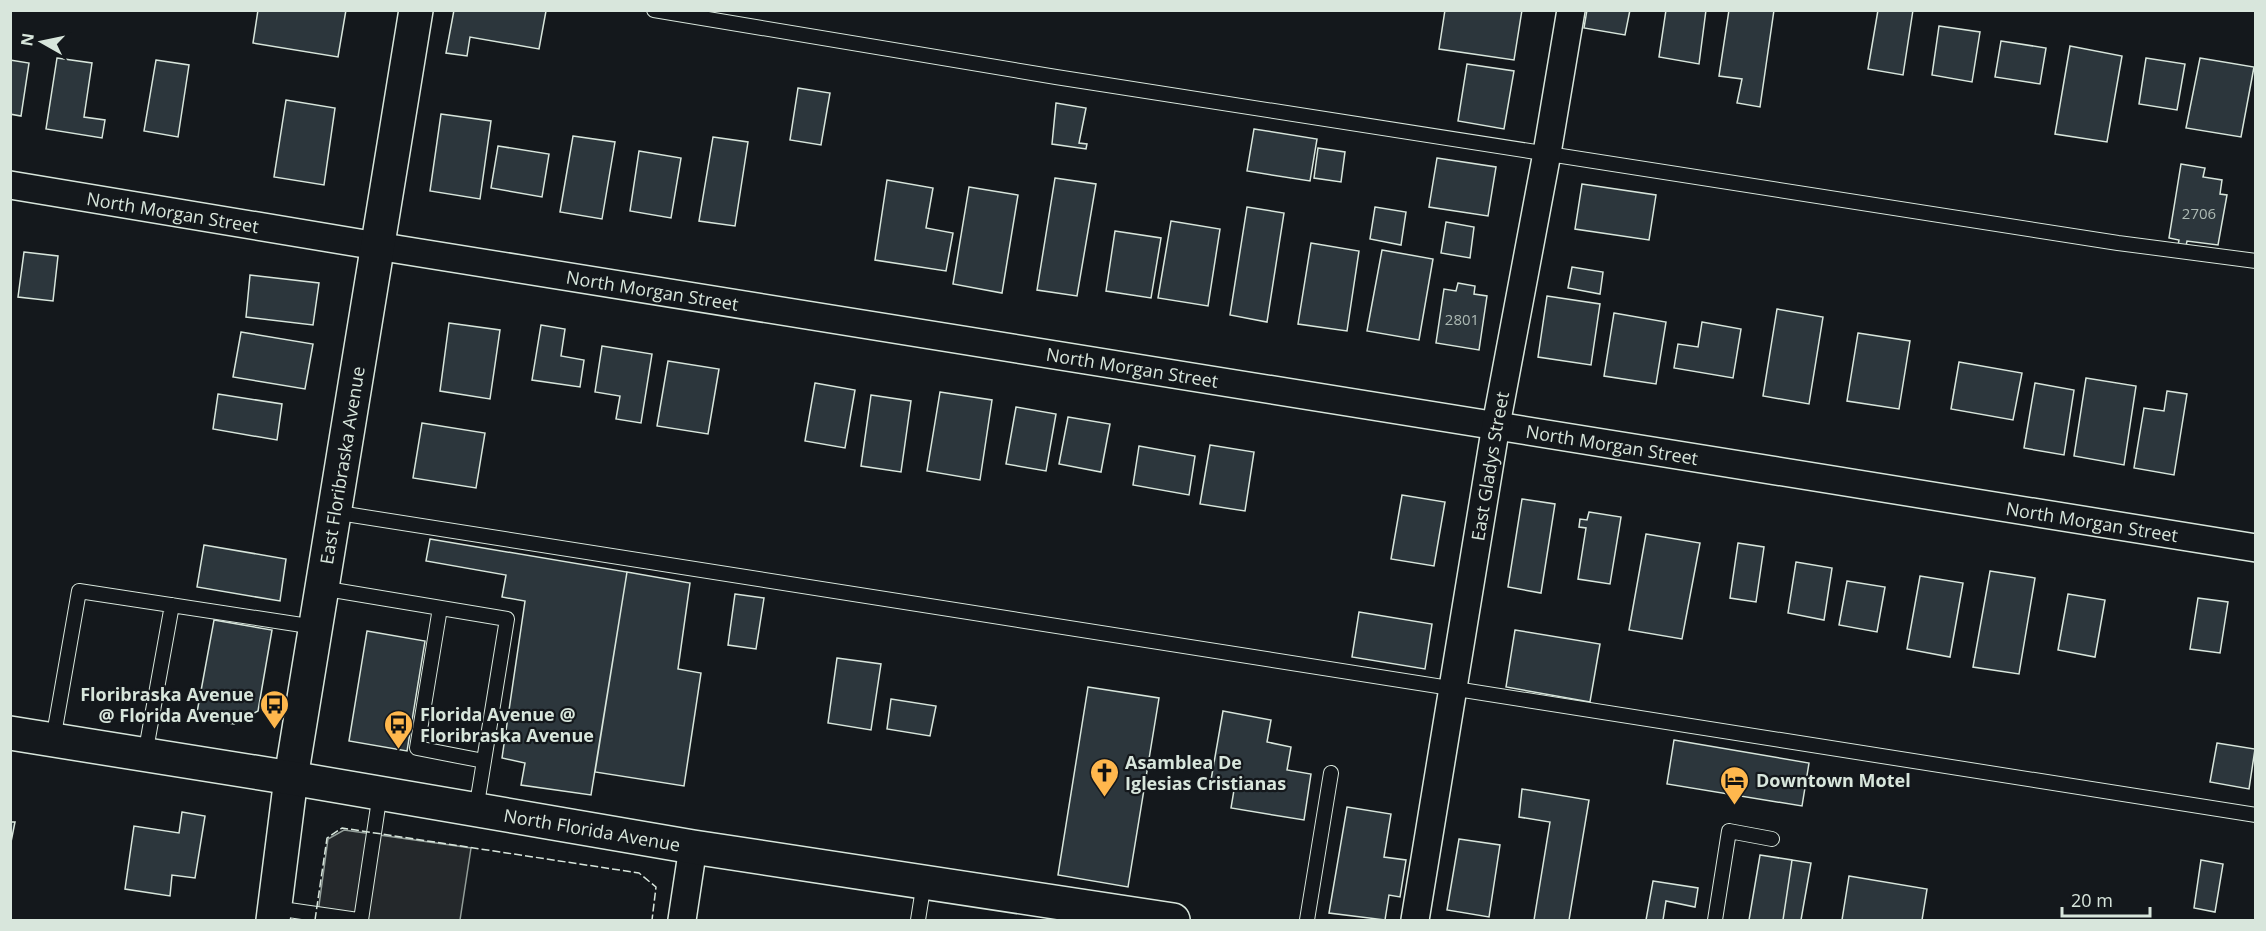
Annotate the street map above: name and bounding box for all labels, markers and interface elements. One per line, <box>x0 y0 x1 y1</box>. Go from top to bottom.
north arrow <box>12 12 72 72</box>
text: N <box>15 32 39 48</box>
street label: North Morgan Street <box>85 186 261 238</box>
house number: 2706 <box>2182 203 2216 223</box>
street label: North Morgan Street <box>565 265 740 316</box>
house number: 2801 <box>1445 309 1479 329</box>
street label: North Morgan Street <box>1044 342 1220 393</box>
street label: East Floribraska Avenue <box>314 365 370 566</box>
street label: East Gladys Street <box>1465 389 1514 542</box>
street label: North Morgan Street <box>1524 419 1700 470</box>
street label: North Morgan Street <box>2004 496 2180 547</box>
place label: Floribraska Avenue @ Florida Avenue <box>80 682 254 727</box>
bus stop icon: Floribraska Avenue @ Florida Avenue <box>259 688 291 730</box>
place label: Florida Avenue @ Floribraska Avenue <box>420 702 594 747</box>
bus stop icon: Florida Avenue @ Floribraska Avenue <box>383 708 415 750</box>
place label: Asamblea De Iglesias Cristianas <box>1125 750 1286 795</box>
church icon: Asamblea De Iglesias Cristianas <box>1088 756 1120 798</box>
hotel icon: Downtown Motel <box>1719 764 1751 806</box>
place label: Downtown Motel <box>1756 768 1911 792</box>
street label: North Florida Avenue <box>502 803 682 857</box>
scale bar <box>2062 880 2150 918</box>
text: 20 m <box>2071 888 2113 912</box>

